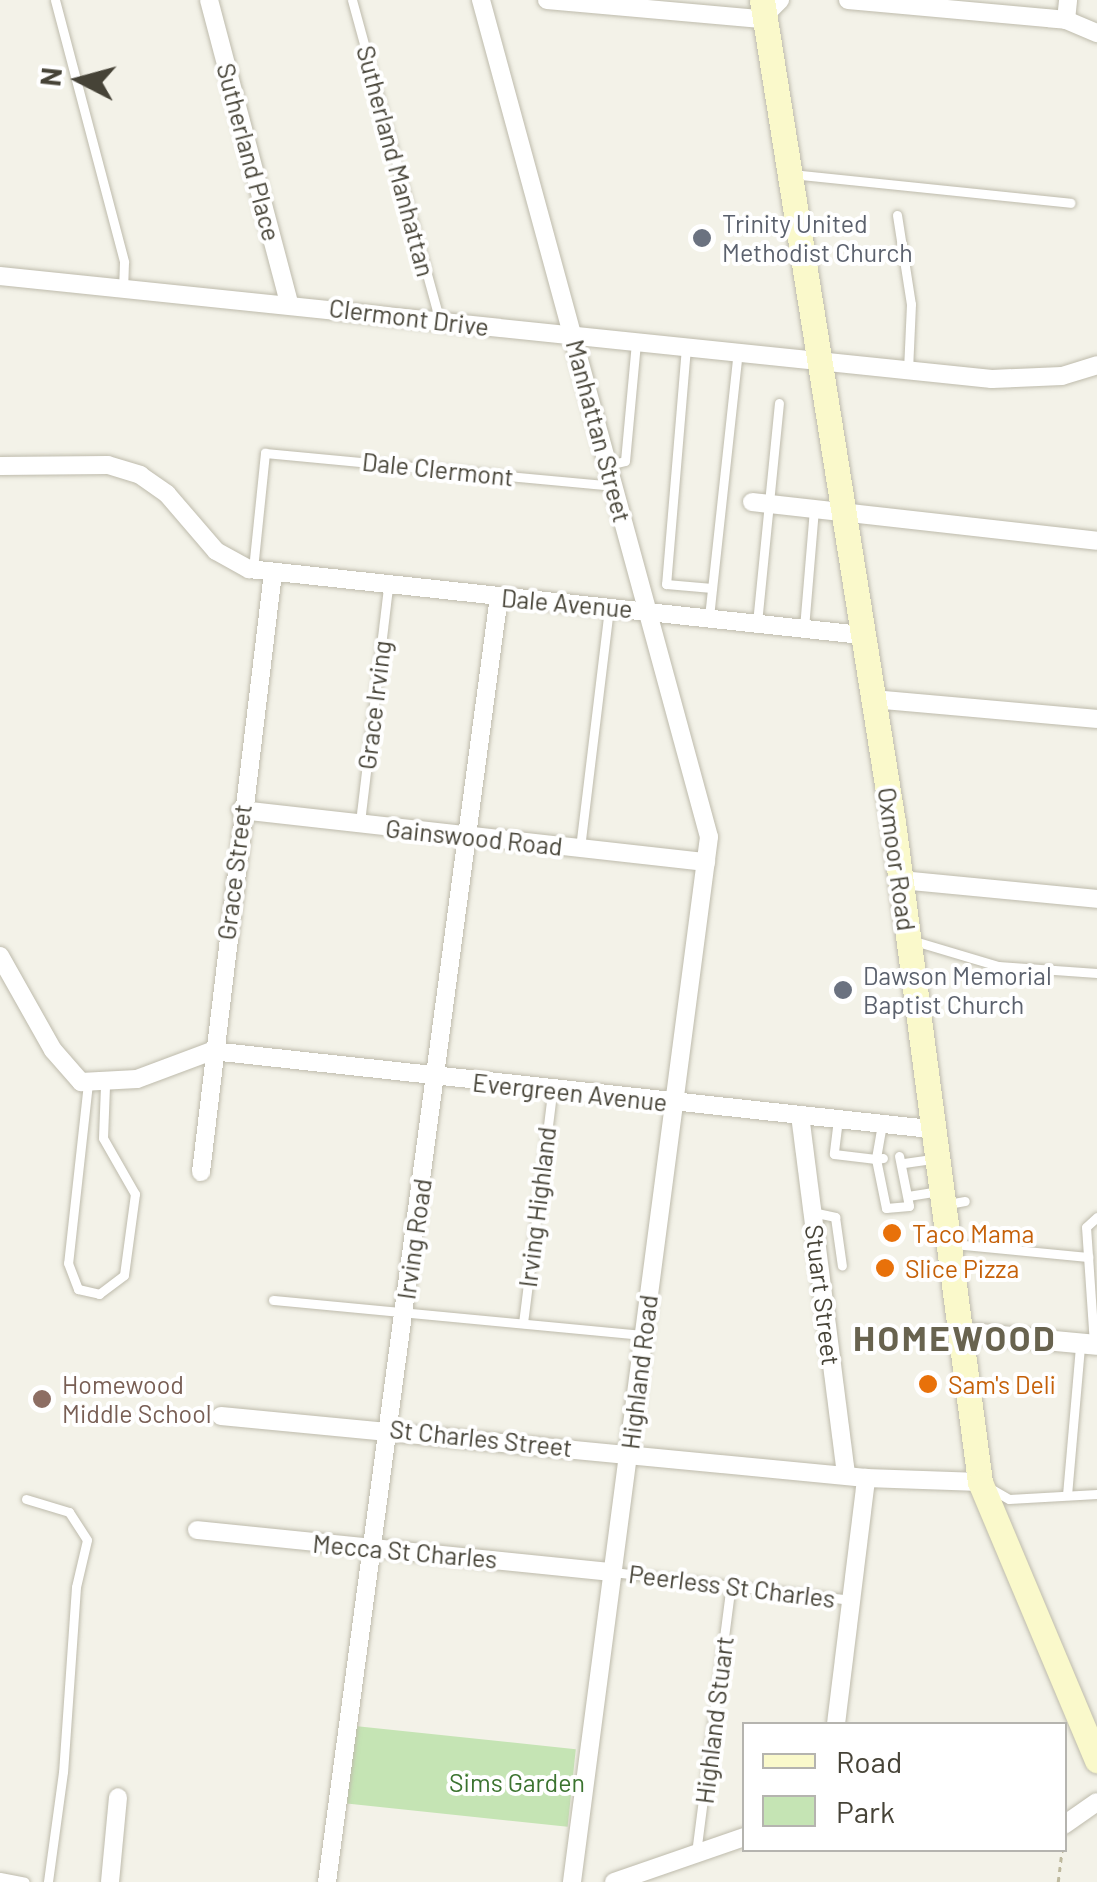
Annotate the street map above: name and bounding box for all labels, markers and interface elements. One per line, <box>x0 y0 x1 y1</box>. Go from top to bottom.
north arrow <box>30 30 130 130</box>
street label: Sutherland Manhattan <box>351 42 441 280</box>
street label: Sutherland Place <box>211 60 287 244</box>
text: N <box>32 66 68 88</box>
place label: Trinity United Methodist Church <box>722 209 913 268</box>
marker: Trinity United Methodist Church <box>691 227 713 249</box>
street label: Clermont Drive <box>327 292 491 342</box>
street label: Manhattan Street <box>560 336 638 526</box>
street label: Dale Clermont <box>361 446 515 492</box>
street label: Dale Avenue <box>500 582 634 624</box>
street label: Grace Irving <box>351 639 397 771</box>
street label: Oxmoor Road <box>872 785 922 933</box>
street label: Grace Street <box>211 802 257 942</box>
street label: Gainswood Road <box>384 813 564 861</box>
place label: Dawson Memorial Baptist Church <box>863 961 1052 1020</box>
marker: Dawson Memorial Baptist Church <box>832 979 854 1001</box>
street label: Evergreen Avenue <box>471 1067 669 1117</box>
street label: Irving Highland <box>512 1125 562 1289</box>
street label: Irving Road <box>391 1177 437 1301</box>
place label: Taco Mama <box>912 1218 1034 1248</box>
marker: Taco Mama <box>881 1222 903 1244</box>
street label: Stuart Street <box>799 1223 847 1367</box>
place label: Slice Pizza <box>905 1253 1019 1283</box>
marker: Slice Pizza <box>874 1257 896 1279</box>
street label: Highland Road <box>615 1293 663 1451</box>
district label: HOMEWOOD <box>853 1316 1057 1358</box>
place label: Sam's Deli <box>948 1369 1056 1399</box>
place label: Homewood Middle School <box>62 1370 212 1429</box>
marker: Sam's Deli <box>917 1373 939 1395</box>
marker: Homewood Middle School <box>31 1388 53 1410</box>
street label: St Charles Street <box>388 1413 574 1463</box>
street label: Mecca St Charles <box>312 1528 498 1574</box>
street label: Peerless St Charles <box>627 1558 837 1614</box>
street label: Highland Stuart <box>689 1635 739 1805</box>
legend <box>742 1722 1067 1852</box>
text: Road <box>836 1743 902 1779</box>
park label: Sims Garden <box>449 1767 585 1797</box>
text: Park <box>836 1793 895 1829</box>

